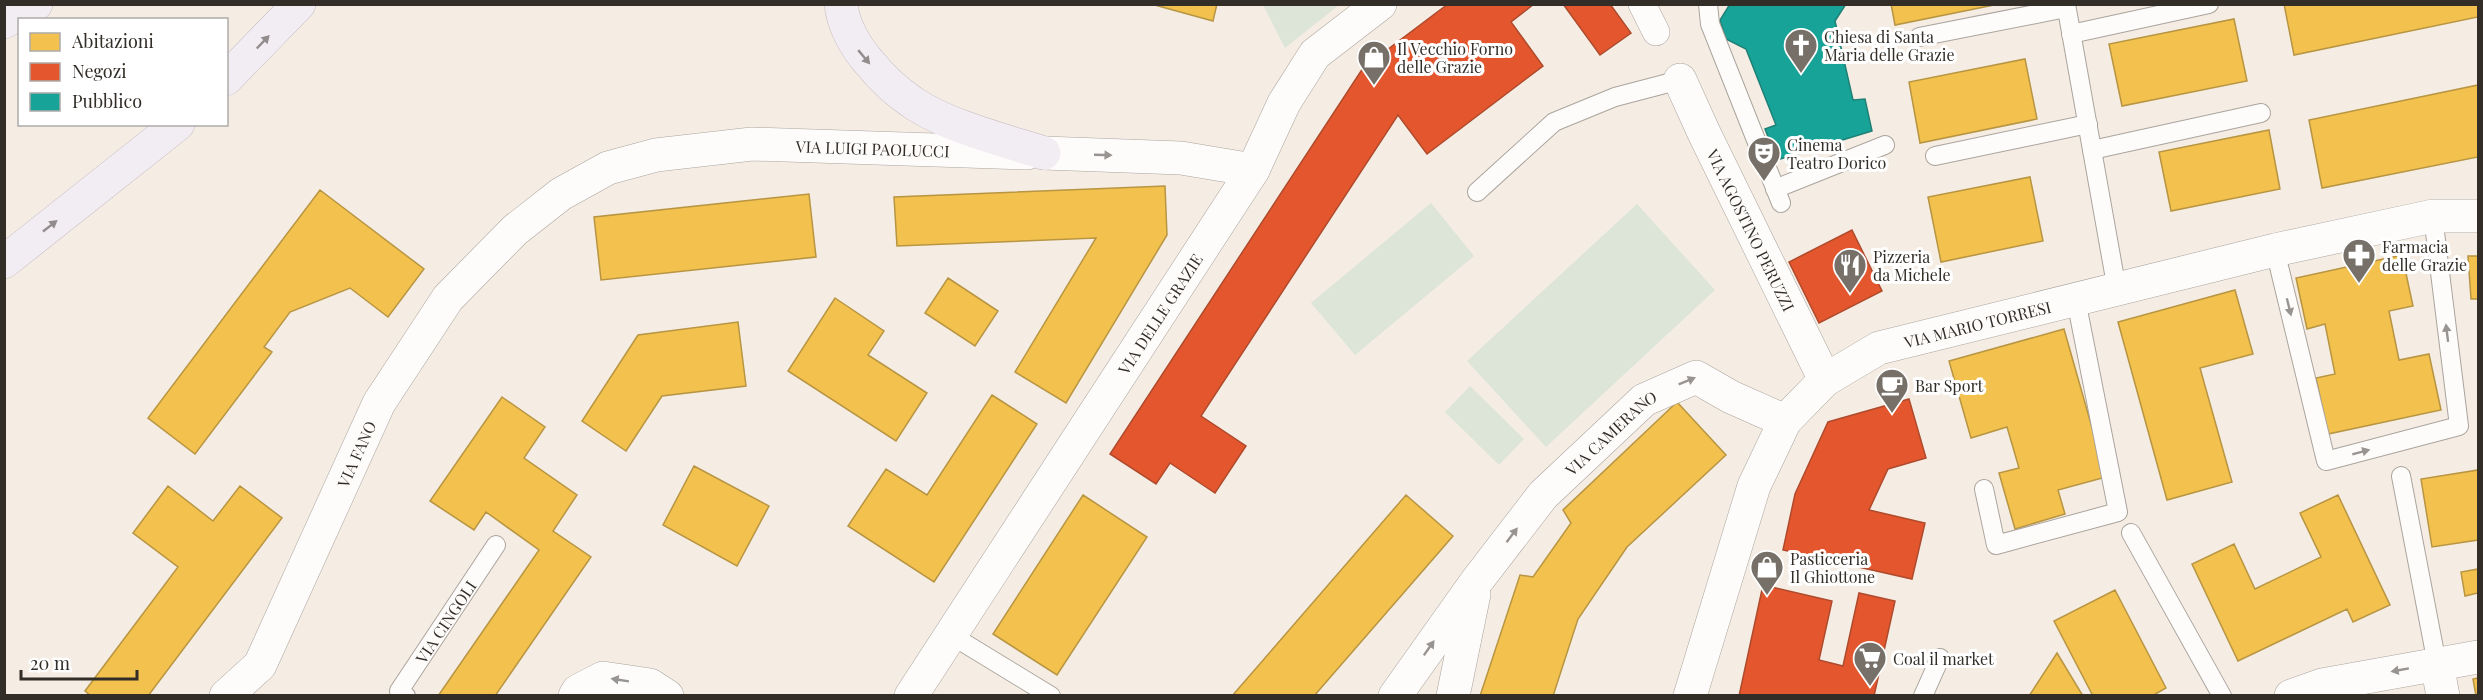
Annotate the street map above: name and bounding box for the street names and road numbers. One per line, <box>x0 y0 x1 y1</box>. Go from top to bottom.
street label: VIA LUIGI PAOLUCCI <box>794 135 950 161</box>
street label: VIA AGOSTINO PERUZZI <box>1702 144 1800 314</box>
street label: VIA DELLE GRAZIE <box>1112 249 1206 379</box>
street label: VIA MARIO TORRESI <box>1901 295 2053 352</box>
street label: VIA CAMERANO <box>1560 385 1660 480</box>
street label: VIA FANO <box>331 417 380 491</box>
street label: VIA CINGOLI <box>410 576 480 668</box>

